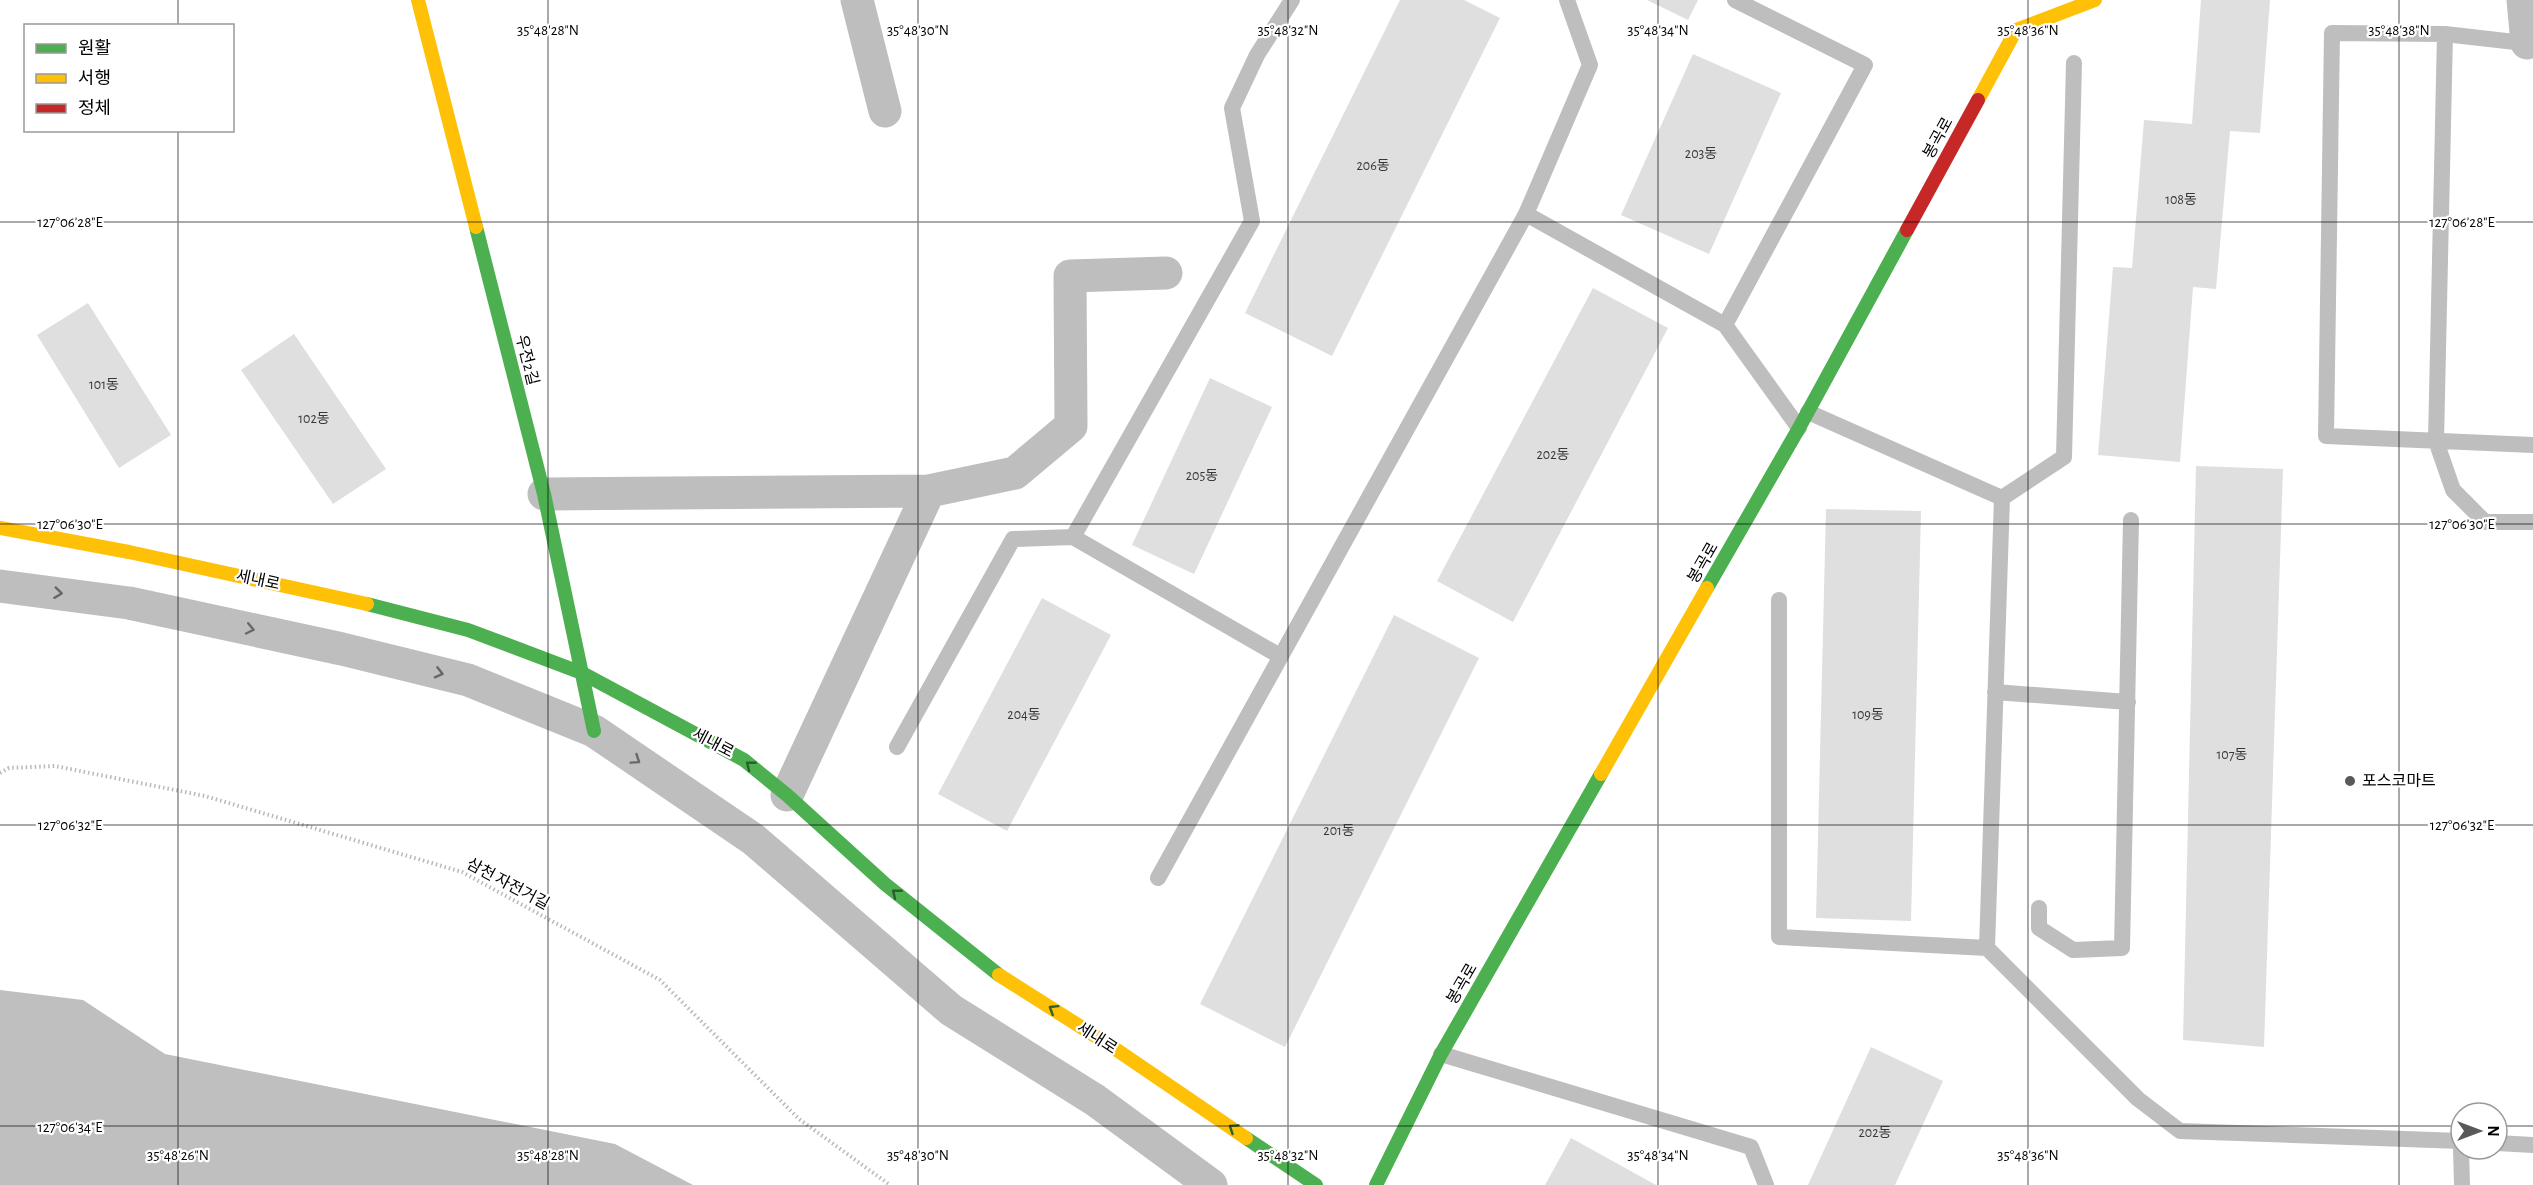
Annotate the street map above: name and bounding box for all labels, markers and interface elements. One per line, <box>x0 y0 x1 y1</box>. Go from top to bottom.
text: 35°48'28"N <box>517 23 579 38</box>
text: 35°48'30"N <box>887 23 949 38</box>
text: 35°48'32"N <box>1257 23 1319 38</box>
text: 35°48'34"N <box>1627 23 1689 38</box>
text: 35°48'36"N <box>1997 23 2059 38</box>
text: 35°48'38"N <box>2368 23 2430 38</box>
legend <box>24 24 234 132</box>
text: 원활 <box>78 38 111 58</box>
text: 서행 <box>78 69 111 88</box>
text: 정체 <box>78 98 111 118</box>
street label: 봉곡로 <box>1920 115 1956 161</box>
house number: 203동 <box>1685 147 1717 161</box>
house number: 206동 <box>1356 159 1390 173</box>
house number: 108동 <box>2165 193 2197 207</box>
text: 127°06'28"E <box>37 215 103 230</box>
text: 127°06'28"E <box>2429 215 2495 230</box>
street label: 우전2길 <box>513 333 541 387</box>
house number: 101동 <box>89 378 119 392</box>
house number: 102동 <box>298 412 330 426</box>
house number: 202동 <box>1536 448 1570 462</box>
house number: 205동 <box>1186 469 1218 483</box>
text: 127°06'30"E <box>37 517 103 532</box>
text: 127°06'30"E <box>2429 517 2495 532</box>
street label: 봉곡로 <box>1685 540 1721 586</box>
street label: 세내로 <box>235 568 282 592</box>
one-way arrow <box>53 587 63 599</box>
one-way arrow <box>244 622 254 635</box>
one-way arrow <box>434 666 444 679</box>
house number: 204동 <box>1007 708 1041 722</box>
house number: 109동 <box>1852 708 1884 722</box>
street label: 세내로 <box>690 726 736 761</box>
house number: 107동 <box>2217 748 2248 762</box>
one-way arrow <box>630 752 640 764</box>
one-way arrow <box>745 761 756 772</box>
place label: 포스코마트 <box>2362 773 2436 789</box>
marker: 포스코마트 <box>2343 774 2357 788</box>
text: 127°06'32"E <box>38 818 102 833</box>
text: 127°06'32"E <box>2430 818 2494 833</box>
house number: 201동 <box>1323 824 1355 838</box>
street label: 삼천 자전거길 <box>464 855 552 912</box>
one-way arrow <box>892 890 903 901</box>
street label: 봉곡로 <box>1444 961 1480 1007</box>
one-way arrow <box>1049 1005 1059 1017</box>
street label: 세내로 <box>1074 1019 1120 1057</box>
north arrow <box>2449 1101 2509 1161</box>
text: 127°06'34"E <box>38 1120 102 1135</box>
one-way arrow <box>1228 1125 1239 1136</box>
text: N <box>2485 1125 2501 1137</box>
house number: 202동 <box>1858 1126 1892 1140</box>
text: 35°48'26"N <box>147 1148 209 1163</box>
text: 35°48'28"N <box>517 1148 579 1163</box>
text: 35°48'30"N <box>887 1148 949 1163</box>
text: 35°48'32"N <box>1257 1148 1319 1163</box>
text: 35°48'34"N <box>1627 1148 1689 1163</box>
text: 35°48'36"N <box>1997 1148 2059 1163</box>

